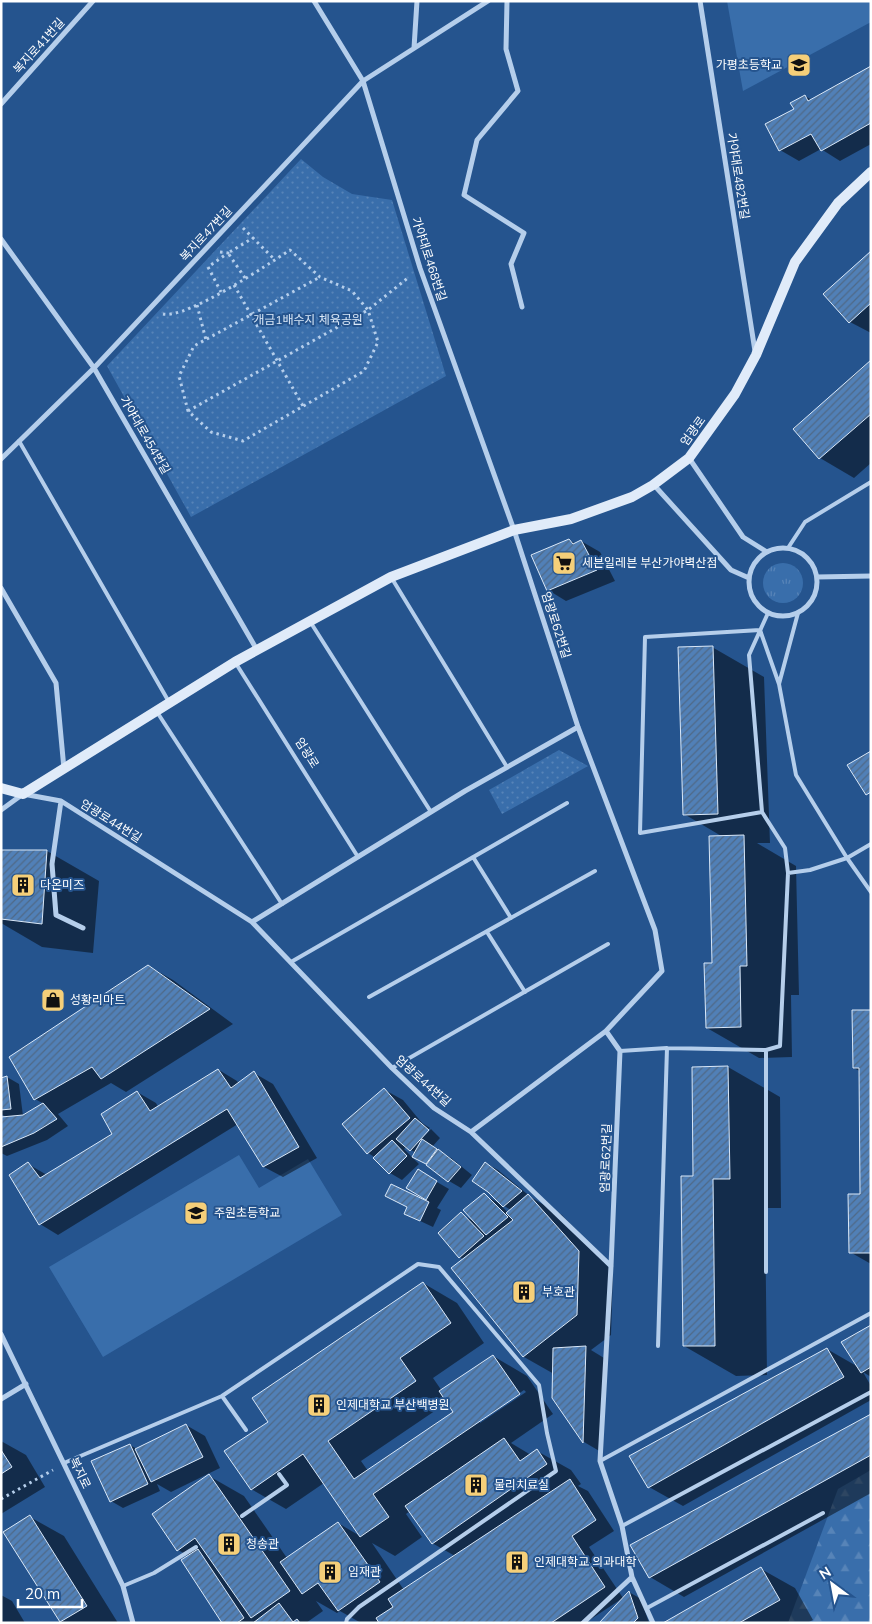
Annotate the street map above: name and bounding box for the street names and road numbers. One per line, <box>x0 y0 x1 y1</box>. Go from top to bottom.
street label: 복지로41번길 <box>10 15 67 77</box>
street label: 가야대로482번길 <box>724 131 753 220</box>
street label: 복지로47번길 <box>176 203 235 264</box>
street label: 가야대로468번길 <box>409 215 450 303</box>
street label: 가야대로454번길 <box>117 393 174 477</box>
street label: 엄광로 <box>677 413 708 449</box>
street label: 엄광로62번길 <box>539 589 574 660</box>
street label: 엄광로 <box>292 735 323 771</box>
street label: 엄광로44번길 <box>78 796 145 845</box>
street label: 엄광로44번길 <box>392 1052 454 1109</box>
street label: 엄광로62번길 <box>597 1123 614 1193</box>
street label: 복지로 <box>66 1455 94 1491</box>

